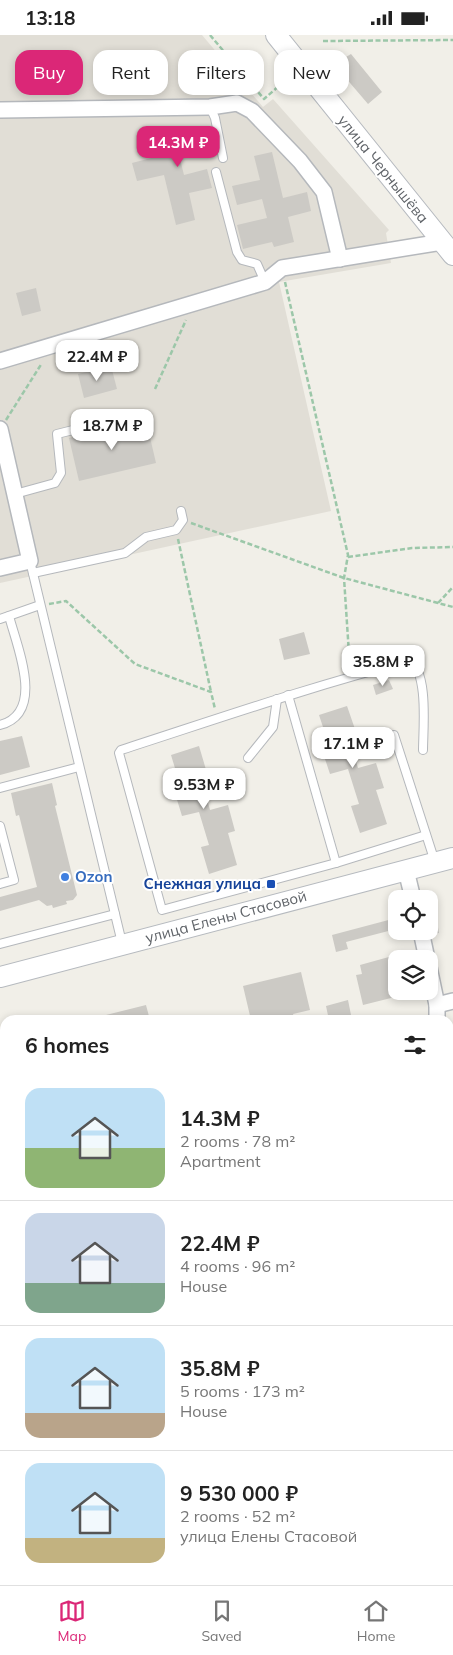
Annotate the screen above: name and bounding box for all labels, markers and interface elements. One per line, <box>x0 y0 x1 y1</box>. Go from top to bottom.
text: 13:18 <box>25 6 75 30</box>
chip: Buy <box>15 50 83 95</box>
chip: Rent <box>93 50 168 95</box>
chip: Filters <box>178 50 264 95</box>
chip: New <box>274 50 349 95</box>
street label: улица Чернышёва <box>334 111 433 227</box>
pin: 14.3M ₽ <box>132 125 224 168</box>
text: 14.3M ₽ <box>148 132 208 152</box>
pin: 22.4M ₽ <box>51 339 143 382</box>
text: 22.4M ₽ <box>67 346 127 366</box>
pin: 18.7M ₽ <box>66 409 158 451</box>
text: 18.7M ₽ <box>82 415 142 435</box>
pin: 35.8M ₽ <box>337 645 429 687</box>
text: 35.8M ₽ <box>353 651 413 671</box>
pin: 17.1M ₽ <box>307 727 399 769</box>
text: 17.1M ₽ <box>323 733 383 753</box>
pin: 9.53M ₽ <box>158 767 250 810</box>
text: 9.53M ₽ <box>174 774 234 794</box>
place label: Ozon <box>75 867 112 886</box>
marker: Ozon <box>59 871 71 883</box>
place label: Снежная улица <box>144 874 261 893</box>
marker: Снежная улица <box>265 878 277 890</box>
street label: улица Елены Стасовой <box>143 886 309 947</box>
map controls <box>388 890 438 1000</box>
button: locate <box>388 890 438 940</box>
button: layers <box>388 950 438 1000</box>
icon: filters <box>401 1031 429 1059</box>
text: 6 homes <box>25 1032 109 1058</box>
text: 14.3M ₽ <box>180 1105 260 1131</box>
icon: home <box>65 1108 125 1168</box>
text: 2 rooms · 78 m² <box>180 1131 295 1151</box>
text: Apartment <box>180 1151 261 1171</box>
text: 22.4M ₽ <box>180 1230 260 1256</box>
icon: home <box>65 1233 125 1293</box>
text: 4 rooms · 96 m² <box>180 1256 295 1276</box>
text: House <box>180 1276 227 1296</box>
text: 35.8M ₽ <box>180 1355 260 1381</box>
icon: home <box>65 1358 125 1418</box>
text: 5 rooms · 173 m² <box>180 1381 305 1401</box>
text: House <box>180 1401 227 1421</box>
text: 9 530 000 ₽ <box>180 1480 298 1506</box>
icon: home <box>65 1483 125 1543</box>
text: 2 rooms · 52 m² <box>180 1506 295 1526</box>
text: улица Елены Стасовой <box>180 1526 357 1546</box>
tab: Map <box>58 1597 86 1645</box>
tab: Saved <box>201 1597 242 1645</box>
tab: Home <box>357 1597 395 1645</box>

